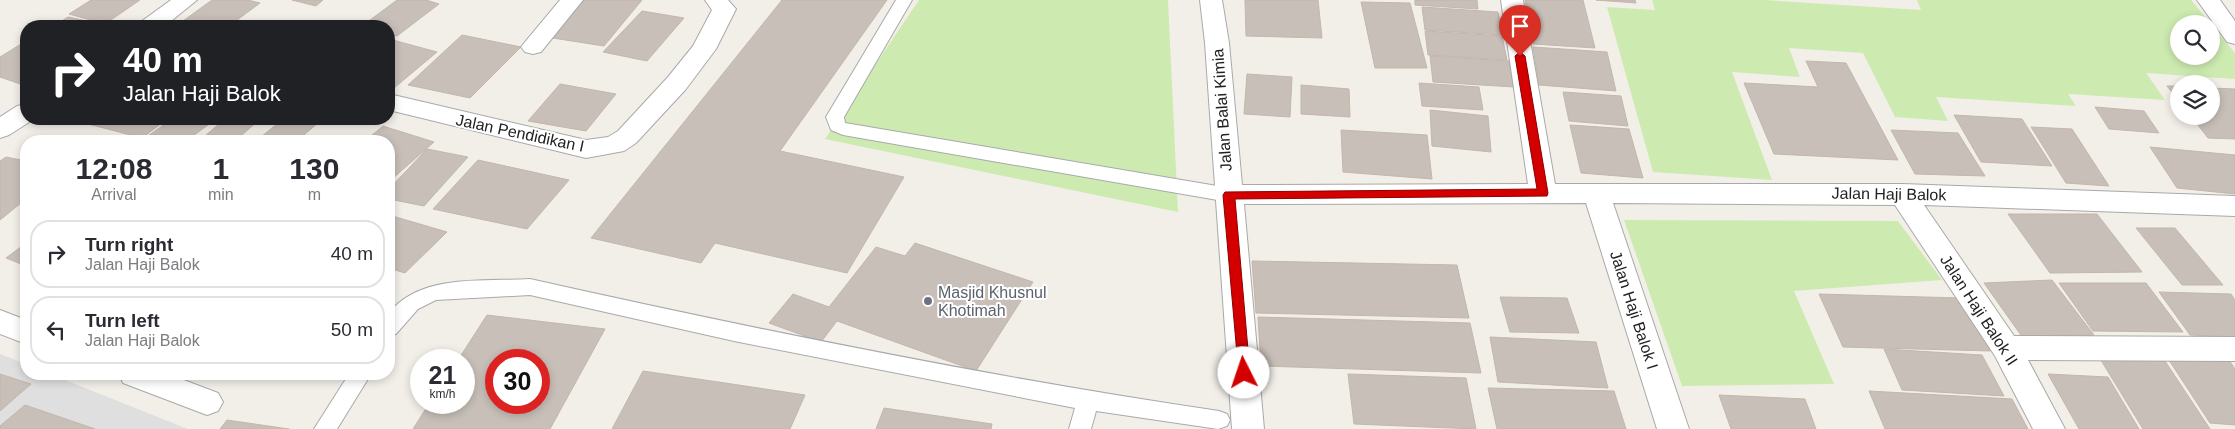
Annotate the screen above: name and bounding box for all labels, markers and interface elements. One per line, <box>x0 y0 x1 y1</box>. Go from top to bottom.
pin <box>1499 5 1541 56</box>
icon: arrive <box>1506 12 1534 40</box>
map controls <box>2170 15 2220 125</box>
button: search <box>2170 15 2220 65</box>
icon: right <box>40 40 105 105</box>
text: 40 m <box>123 40 203 79</box>
street label: Jalan Balai Kimia <box>1209 48 1235 172</box>
button: layers <box>2170 75 2220 125</box>
text: Jalan Haji Balok <box>123 81 281 106</box>
street label: Jalan Pendidikan I <box>454 111 586 155</box>
text: 12:08 <box>76 152 152 185</box>
text: 1 <box>212 152 229 185</box>
text: 130 <box>289 152 339 185</box>
street label: Jalan Haji Balok <box>1831 185 1947 204</box>
text: Arrival <box>91 186 137 203</box>
text: min <box>208 186 234 203</box>
text: m <box>308 186 321 203</box>
text: Turn right <box>85 234 173 255</box>
icon: right <box>42 240 70 268</box>
text: 40 m <box>331 243 373 264</box>
street label: Jalan Haji Balok I <box>1607 249 1661 371</box>
street label: Jalan Haji Balok II <box>1937 252 2021 368</box>
text: Jalan Haji Balok <box>85 256 200 273</box>
place label: Masjid Khusnul Khotimah <box>938 284 1047 319</box>
marker: Masjid Khusnul Khotimah <box>922 295 934 307</box>
text: Turn left <box>85 310 160 331</box>
icon: left <box>42 316 70 344</box>
text: 50 m <box>331 319 373 340</box>
text: Jalan Haji Balok <box>85 332 200 349</box>
position arrow <box>1217 346 1269 398</box>
speed limit sign: 30 <box>485 349 550 414</box>
text: 21 <box>429 361 456 389</box>
text: km/h <box>429 387 456 401</box>

